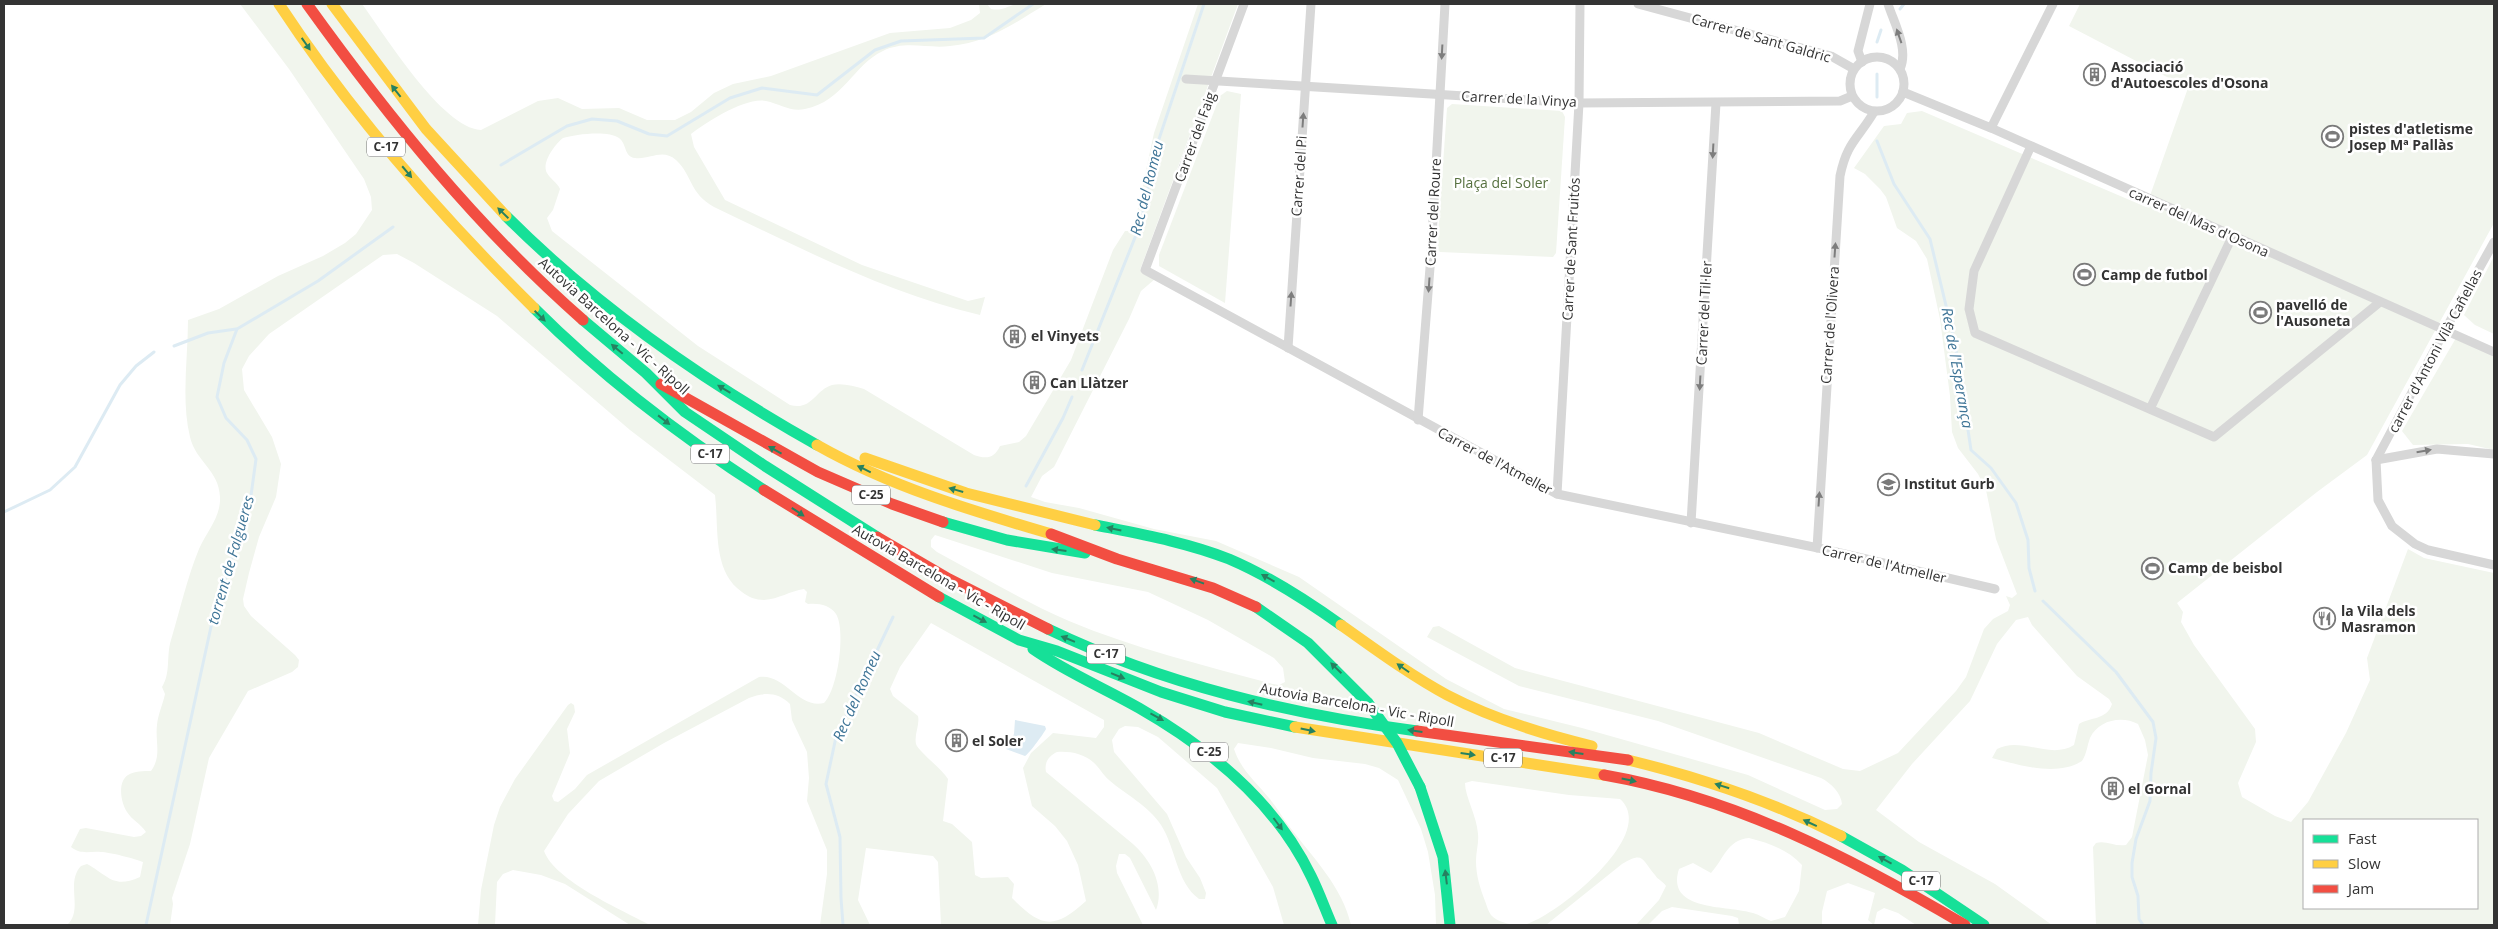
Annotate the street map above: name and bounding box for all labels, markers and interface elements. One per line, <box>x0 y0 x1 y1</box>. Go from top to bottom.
street label: Carrer de Sant Galdric <box>1689 9 1833 67</box>
one-way arrow <box>1894 29 1902 44</box>
one-way arrow <box>301 37 311 51</box>
one-way arrow <box>1438 45 1446 61</box>
place label: Associació d'Autoescoles d'Osona <box>2111 57 2268 92</box>
building icon: Associació d'Autoescoles d'Osona <box>2083 63 2107 87</box>
one-way arrow <box>391 85 402 98</box>
street label: Carrer de la Vinya <box>1461 86 1577 111</box>
street label: Carrer del Faig <box>1169 89 1220 185</box>
one-way arrow <box>1299 112 1307 128</box>
place label: pistes d'atletisme Josep Mª Pallàs <box>2347 119 2473 154</box>
sports icon: pistes d'atletisme Josep Mª Pallàs <box>2321 125 2345 149</box>
street label: Carrer del Pi <box>1286 135 1311 217</box>
road number: C-17 <box>367 138 405 156</box>
water label: Rec del Romeu <box>1125 138 1168 237</box>
one-way arrow <box>1708 144 1716 160</box>
street label: Carrer del Roure <box>1420 157 1445 266</box>
one-way arrow <box>401 165 413 177</box>
park label: Plaça del Soler <box>1454 173 1549 192</box>
street label: Carrer de Sant Fruitós <box>1557 177 1584 321</box>
street label: carrer del Mas d'Osona <box>2126 182 2272 261</box>
one-way arrow <box>497 207 509 219</box>
one-way arrow <box>1831 242 1839 258</box>
street label: Autovia Barcelona - Vic - Ripoll <box>535 253 694 398</box>
street label: Carrer del Til·ler <box>1691 260 1716 366</box>
sports icon: Camp de futbol <box>2073 263 2097 287</box>
street label: Carrer de l'Olivera <box>1816 265 1843 385</box>
place label: Camp de futbol <box>2101 265 2208 284</box>
street label: carrer d'Antoni Vilà Cañellas <box>2383 265 2486 436</box>
one-way arrow <box>1424 277 1432 293</box>
one-way arrow <box>1288 291 1296 307</box>
place label: pavelló de l'Ausoneta <box>2276 295 2351 330</box>
sports icon: pavelló de l'Ausoneta <box>2248 301 2272 325</box>
water label: Rec de l'Esperança <box>1938 306 1979 430</box>
one-way arrow <box>534 310 546 322</box>
building icon: el Vinyets <box>1003 324 1027 348</box>
place label: el Vinyets <box>1031 326 1099 345</box>
one-way arrow <box>611 344 624 355</box>
building icon: Can Llàtzer <box>1022 371 1046 395</box>
place label: Can Llàtzer <box>1050 373 1129 392</box>
one-way arrow <box>1695 376 1703 392</box>
one-way arrow <box>717 384 730 394</box>
one-way arrow <box>658 415 671 425</box>
street label: Carrer de l'Atmeller <box>1435 422 1556 499</box>
road number: C-17 <box>691 444 729 464</box>
one-way arrow <box>767 446 782 454</box>
one-way arrow <box>2417 447 2433 455</box>
one-way arrow <box>857 465 871 473</box>
school or university icon: Institut Gurb <box>1876 472 1900 496</box>
place label: Institut Gurb <box>1904 474 1995 493</box>
road number: C-25 <box>852 486 890 504</box>
one-way arrow <box>948 486 963 494</box>
one-way arrow <box>1816 491 1824 507</box>
water label: torrent de Falgueres <box>202 492 258 627</box>
one-way arrow <box>792 507 805 517</box>
street label: Autovia Barcelona - Vic - Ripoll <box>849 519 1029 634</box>
one-way arrow <box>1105 524 1121 532</box>
street label: Carrer de l'Atmeller <box>1820 540 1949 587</box>
one-way arrow <box>1050 546 1066 554</box>
sports icon: Camp de beisbol <box>2140 556 2164 580</box>
place label: Camp de beisbol <box>2168 558 2283 577</box>
one-way arrow <box>1260 574 1275 582</box>
one-way arrow <box>1189 577 1204 585</box>
place label: la Vila dels Masramon <box>2341 601 2416 636</box>
restaurant icon: la Vila dels Masramon <box>2313 607 2337 631</box>
one-way arrow <box>973 615 987 623</box>
one-way arrow <box>1061 635 1075 643</box>
road number: C-17 <box>1087 644 1125 664</box>
water label: Rec del Romeu <box>827 647 885 744</box>
one-way arrow <box>1330 662 1342 674</box>
one-way arrow <box>1396 663 1410 673</box>
one-way arrow <box>1111 673 1125 681</box>
street label: Autovia Barcelona - Vic - Ripoll <box>1259 678 1456 731</box>
one-way arrow <box>1248 699 1263 707</box>
one-way arrow <box>1150 713 1163 722</box>
one-way arrow <box>1300 726 1315 734</box>
one-way arrow <box>1407 727 1423 735</box>
building icon: el Soler <box>944 729 968 753</box>
place label: el Soler <box>972 731 1024 750</box>
road number: C-25 <box>1190 742 1228 762</box>
road number: C-17 <box>1484 748 1522 768</box>
one-way arrow <box>1568 749 1584 757</box>
one-way arrow <box>1461 750 1477 758</box>
one-way arrow <box>1621 776 1636 784</box>
building icon: el Gornal <box>2100 777 2124 801</box>
place label: el Gornal <box>2128 779 2191 798</box>
one-way arrow <box>1714 782 1729 790</box>
one-way arrow <box>1273 817 1283 831</box>
one-way arrow <box>1803 818 1818 827</box>
legend <box>2303 819 2478 909</box>
text: Fast <box>2348 828 2377 848</box>
text: Slow <box>2348 853 2381 873</box>
one-way arrow <box>1878 856 1893 864</box>
one-way arrow <box>1442 868 1450 884</box>
road number: C-17 <box>1902 871 1940 890</box>
text: Jam <box>2346 878 2374 898</box>

